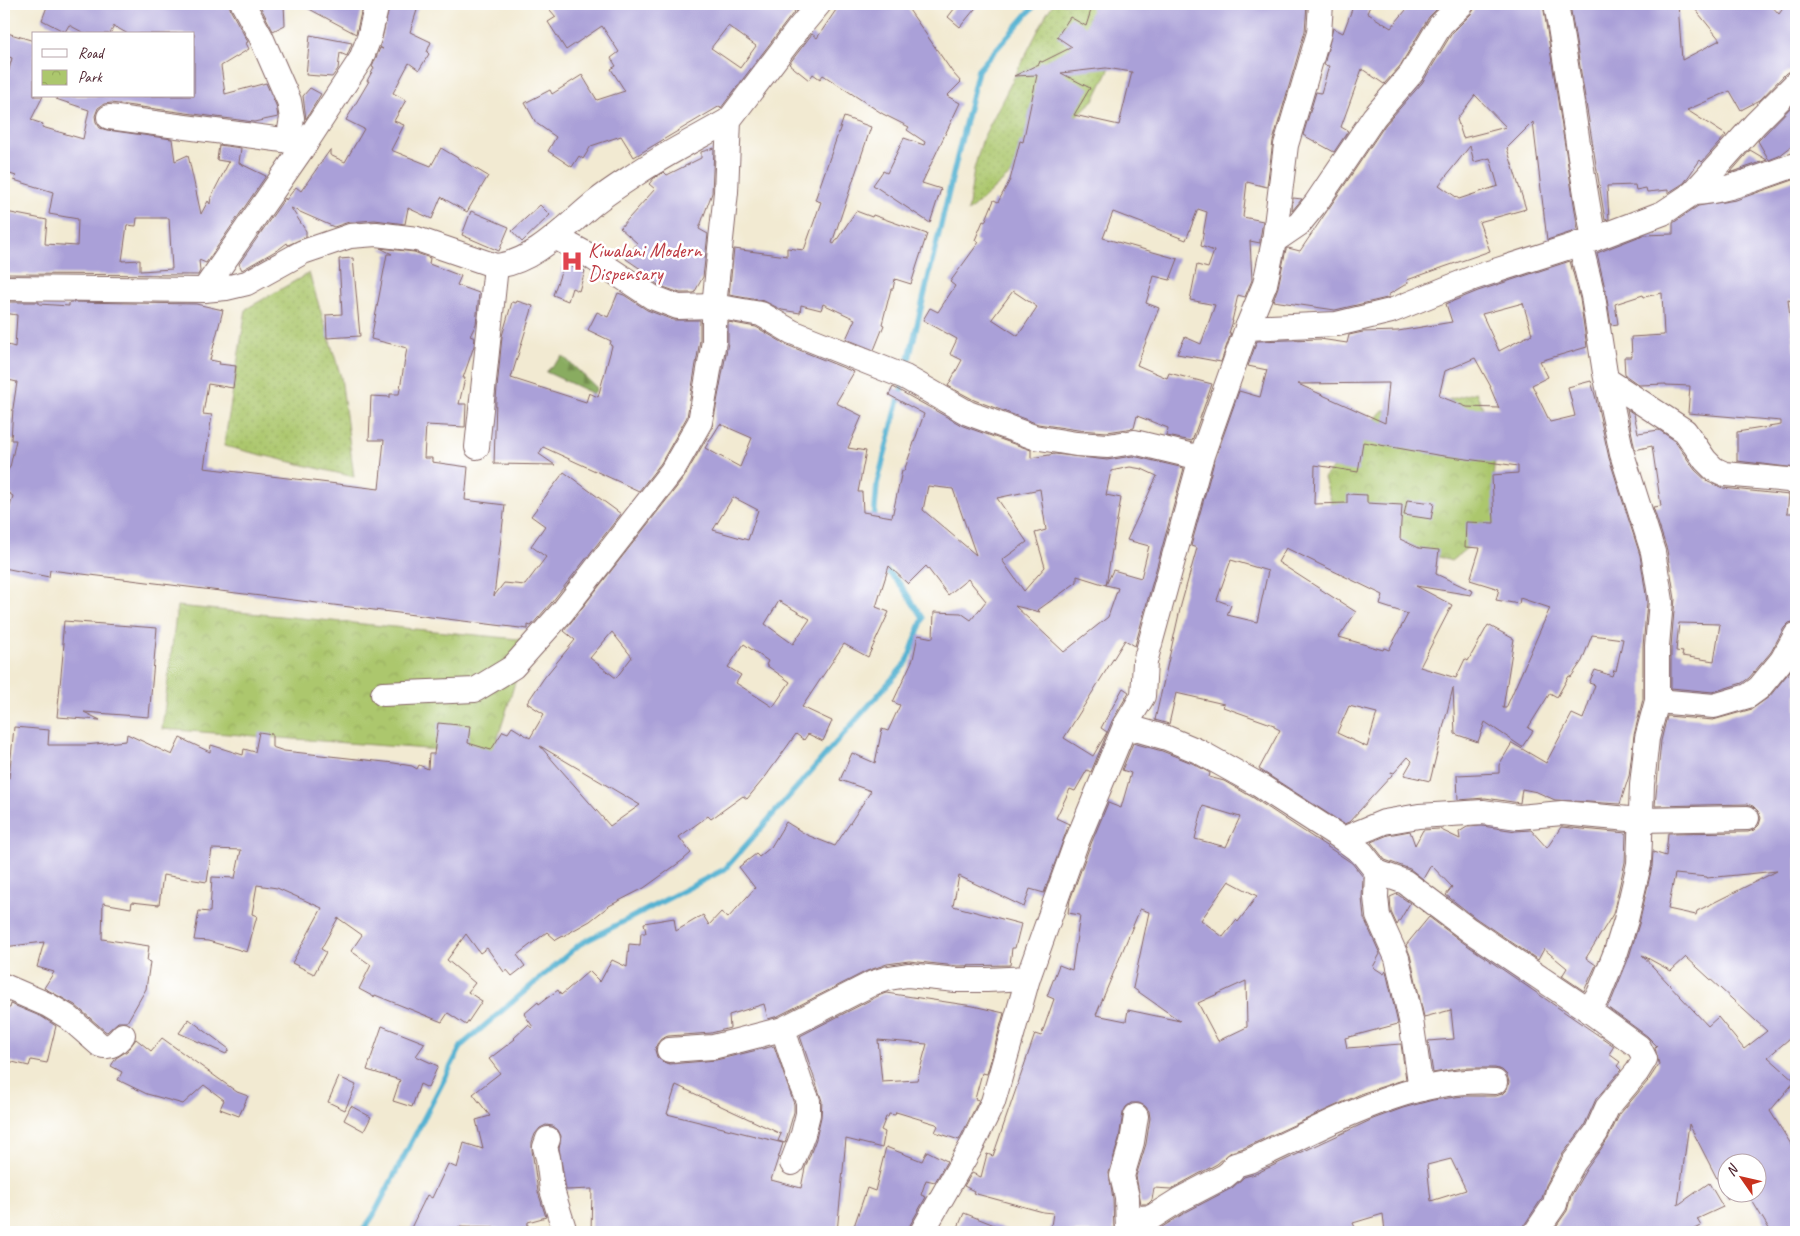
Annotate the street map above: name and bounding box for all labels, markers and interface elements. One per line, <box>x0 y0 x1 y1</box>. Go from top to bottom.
legend <box>32 32 195 98</box>
text: Road <box>78 44 105 63</box>
text: Park <box>78 68 103 87</box>
place label: Kiwalani Modern Dispensary <box>588 238 702 286</box>
hospital icon: Kiwalani Modern Dispensary <box>559 248 585 274</box>
north arrow <box>1718 1154 1768 1204</box>
text: N <box>1722 1161 1742 1179</box>

